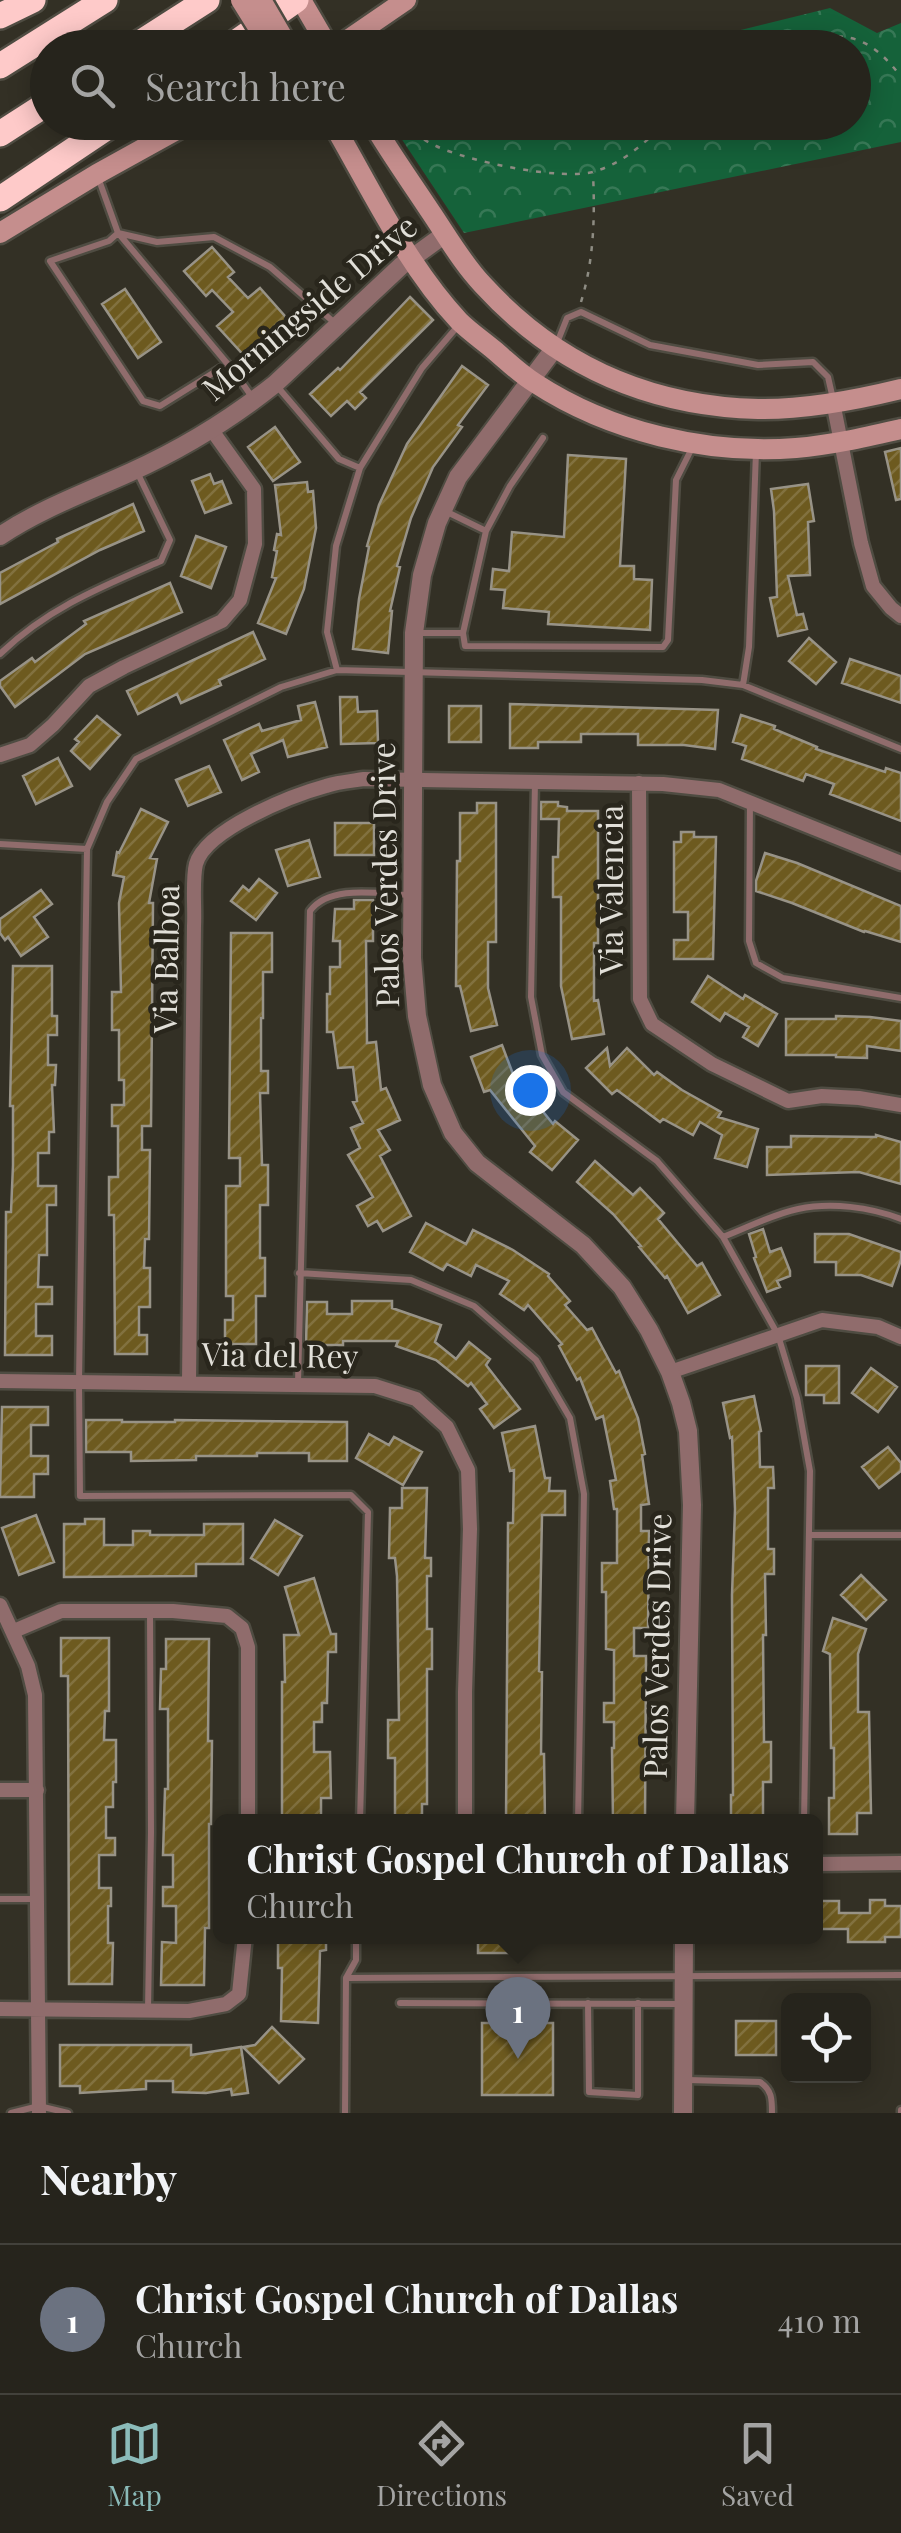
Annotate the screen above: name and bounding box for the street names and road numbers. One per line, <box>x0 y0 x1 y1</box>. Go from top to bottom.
street label: Morningside Drive <box>192 204 425 409</box>
street label: Palos Verdes Drive <box>360 742 407 1008</box>
street label: Via Valencia <box>588 805 631 976</box>
street label: Via Balboa <box>142 884 187 1035</box>
street label: Via del Rey <box>200 1331 359 1376</box>
street label: Palos Verdes Drive <box>632 1513 679 1779</box>

